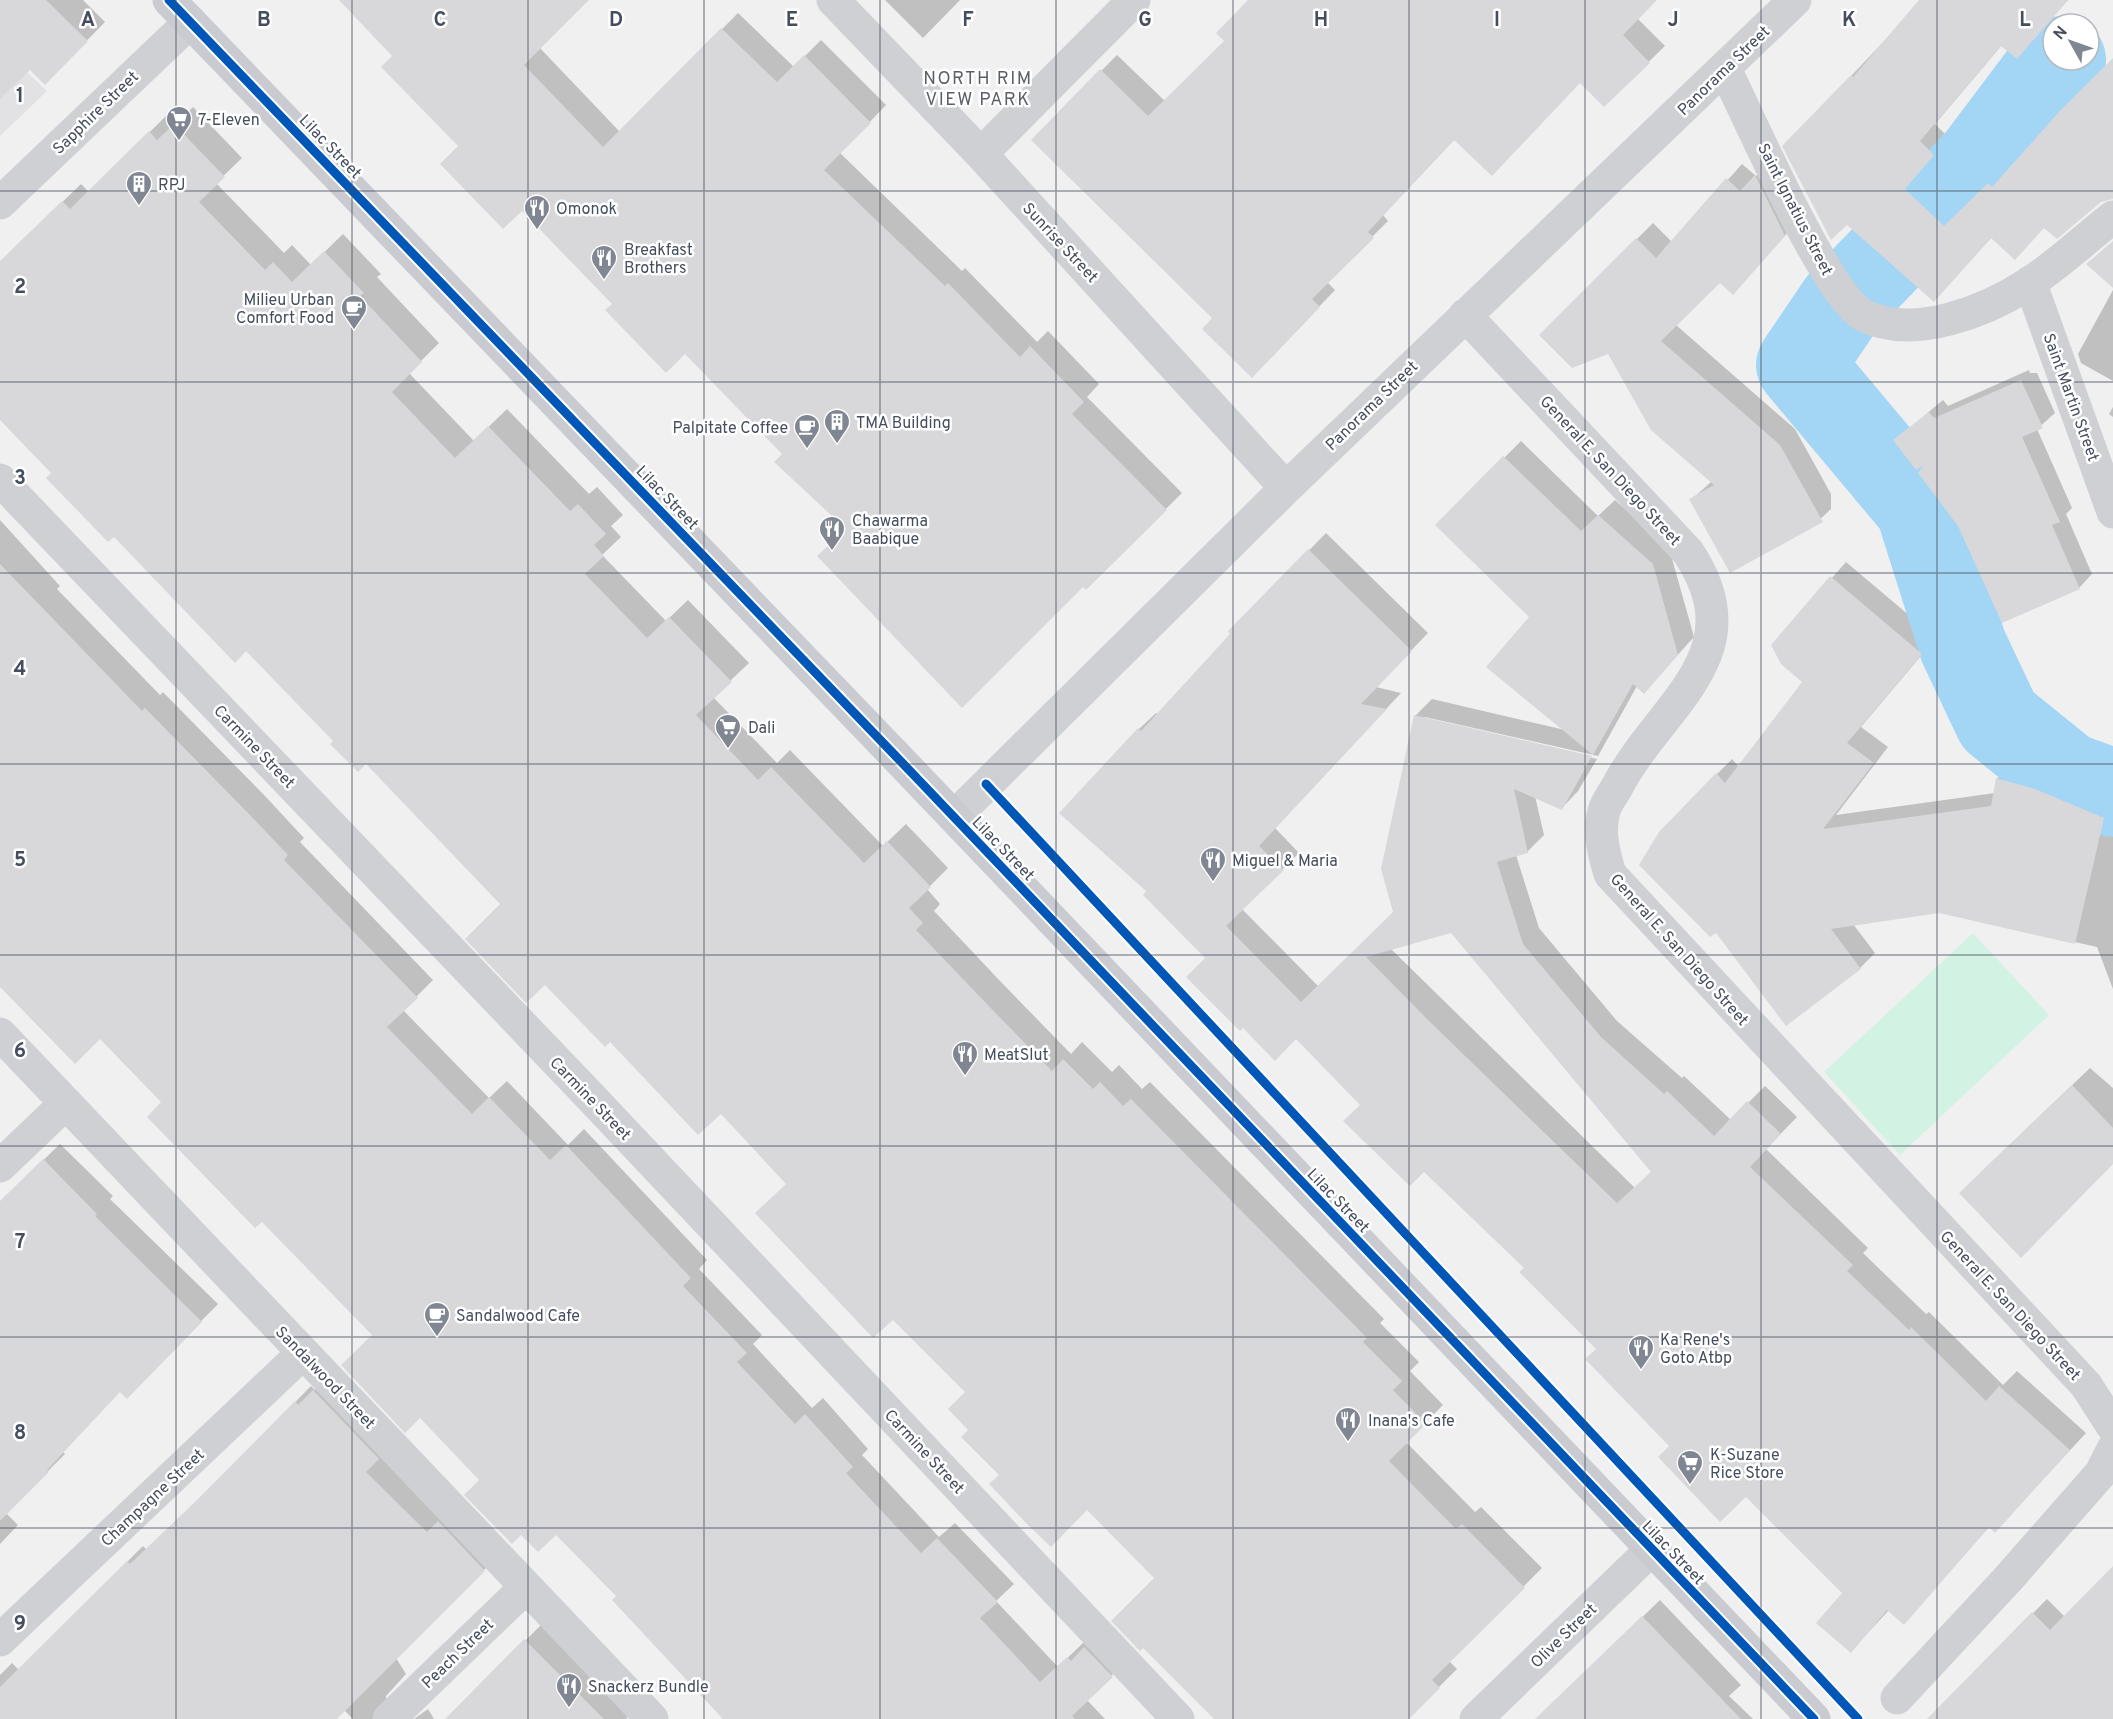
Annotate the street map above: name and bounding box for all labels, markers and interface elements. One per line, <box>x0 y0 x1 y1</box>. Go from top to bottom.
text: A <box>81 8 95 34</box>
text: B <box>257 8 271 34</box>
text: C <box>434 8 446 34</box>
text: D <box>609 8 623 34</box>
text: E <box>786 8 798 34</box>
text: F <box>962 8 974 34</box>
text: G <box>1138 8 1152 34</box>
text: H <box>1314 8 1328 34</box>
text: I <box>1494 8 1500 34</box>
text: J <box>1667 8 1679 34</box>
text: K <box>1842 8 1856 34</box>
text: L <box>2019 8 2031 34</box>
north arrow <box>2041 12 2101 72</box>
street label: Panorama Street <box>1674 22 1775 121</box>
text: N <box>2050 23 2072 44</box>
street label: Sapphire Street <box>49 68 143 159</box>
district label: NORTH RIM VIEW PARK <box>923 68 1033 112</box>
text: 1 <box>16 84 24 110</box>
supermarket icon: 7-Eleven <box>164 104 194 142</box>
place label: 7-Eleven <box>198 111 260 131</box>
street label: Lilac Street <box>294 111 365 184</box>
street label: Saint Ignatius Street <box>1752 140 1836 279</box>
building icon: RPJ <box>124 169 154 207</box>
place label: RPJ <box>158 176 186 196</box>
restaurant icon: Omonok <box>522 193 552 231</box>
street label: Sunrise Street <box>1017 199 1102 287</box>
place label: Omonok <box>556 200 617 220</box>
place label: Breakfast Brothers <box>624 241 693 279</box>
restaurant icon: Breakfast Brothers <box>589 243 619 281</box>
text: 2 <box>14 275 26 301</box>
place label: Milieu Urban Comfort Food <box>236 291 334 329</box>
cafe icon: Milieu Urban Comfort Food <box>339 293 369 331</box>
street label: Saint Martin Street <box>2038 331 2103 464</box>
street label: Panorama Street <box>1322 357 1423 456</box>
street label: General E. San Diego Street <box>1535 392 1684 550</box>
building icon: TMA Building <box>822 407 852 445</box>
cafe icon: Palpitate Coffee <box>792 412 822 450</box>
place label: TMA Building <box>856 414 951 434</box>
place label: Palpitate Coffee <box>673 419 788 439</box>
street label: Lilac Street <box>631 462 702 535</box>
text: 3 <box>14 466 26 492</box>
place label: Chawarma Baabique <box>852 512 928 550</box>
restaurant icon: Chawarma Baabique <box>817 514 847 552</box>
text: 4 <box>14 657 26 683</box>
street label: Carmine Street <box>209 701 298 793</box>
supermarket icon: Dali <box>713 712 743 750</box>
place label: Dali <box>748 719 775 739</box>
street label: Lilac Street <box>967 813 1038 886</box>
restaurant icon: Miguel & Maria <box>1198 845 1228 883</box>
text: 5 <box>14 848 26 874</box>
place label: Miguel & Maria <box>1232 852 1338 872</box>
street label: General E. San Diego Street <box>1605 870 1752 1030</box>
text: 6 <box>14 1039 26 1065</box>
restaurant icon: MeatSlut <box>950 1039 980 1077</box>
place label: MeatSlut <box>984 1046 1048 1066</box>
street label: Carmine Street <box>545 1053 634 1145</box>
street label: Lilac Street <box>1302 1165 1373 1238</box>
street label: General E. San Diego Street <box>1935 1227 2084 1385</box>
text: 7 <box>15 1230 25 1256</box>
cafe icon: Sandalwood Cafe <box>422 1300 452 1338</box>
place label: Sandalwood Cafe <box>456 1307 580 1327</box>
street label: Sandalwood Street <box>270 1323 379 1434</box>
place label: Ka Rene's Goto Atbp <box>1660 1331 1732 1369</box>
restaurant icon: Ka Rene's Goto Atbp <box>1626 1333 1656 1371</box>
restaurant icon: Inana's Cafe <box>1333 1405 1363 1443</box>
street label: Carmine Street <box>879 1406 968 1499</box>
place label: Inana's Cafe <box>1368 1412 1455 1432</box>
text: 8 <box>14 1421 26 1447</box>
street label: Champagne Street <box>97 1445 209 1552</box>
place label: K-Suzane Rice Store <box>1710 1446 1784 1484</box>
supermarket icon: K-Suzane Rice Store <box>1675 1448 1705 1486</box>
street label: Lilac Street <box>1637 1517 1708 1590</box>
street label: Olive Street <box>1527 1600 1602 1673</box>
text: 9 <box>14 1612 26 1638</box>
street label: Peach Street <box>418 1615 498 1694</box>
restaurant icon: Snackerz Bundle <box>554 1671 584 1709</box>
place label: Snackerz Bundle <box>588 1678 709 1698</box>

